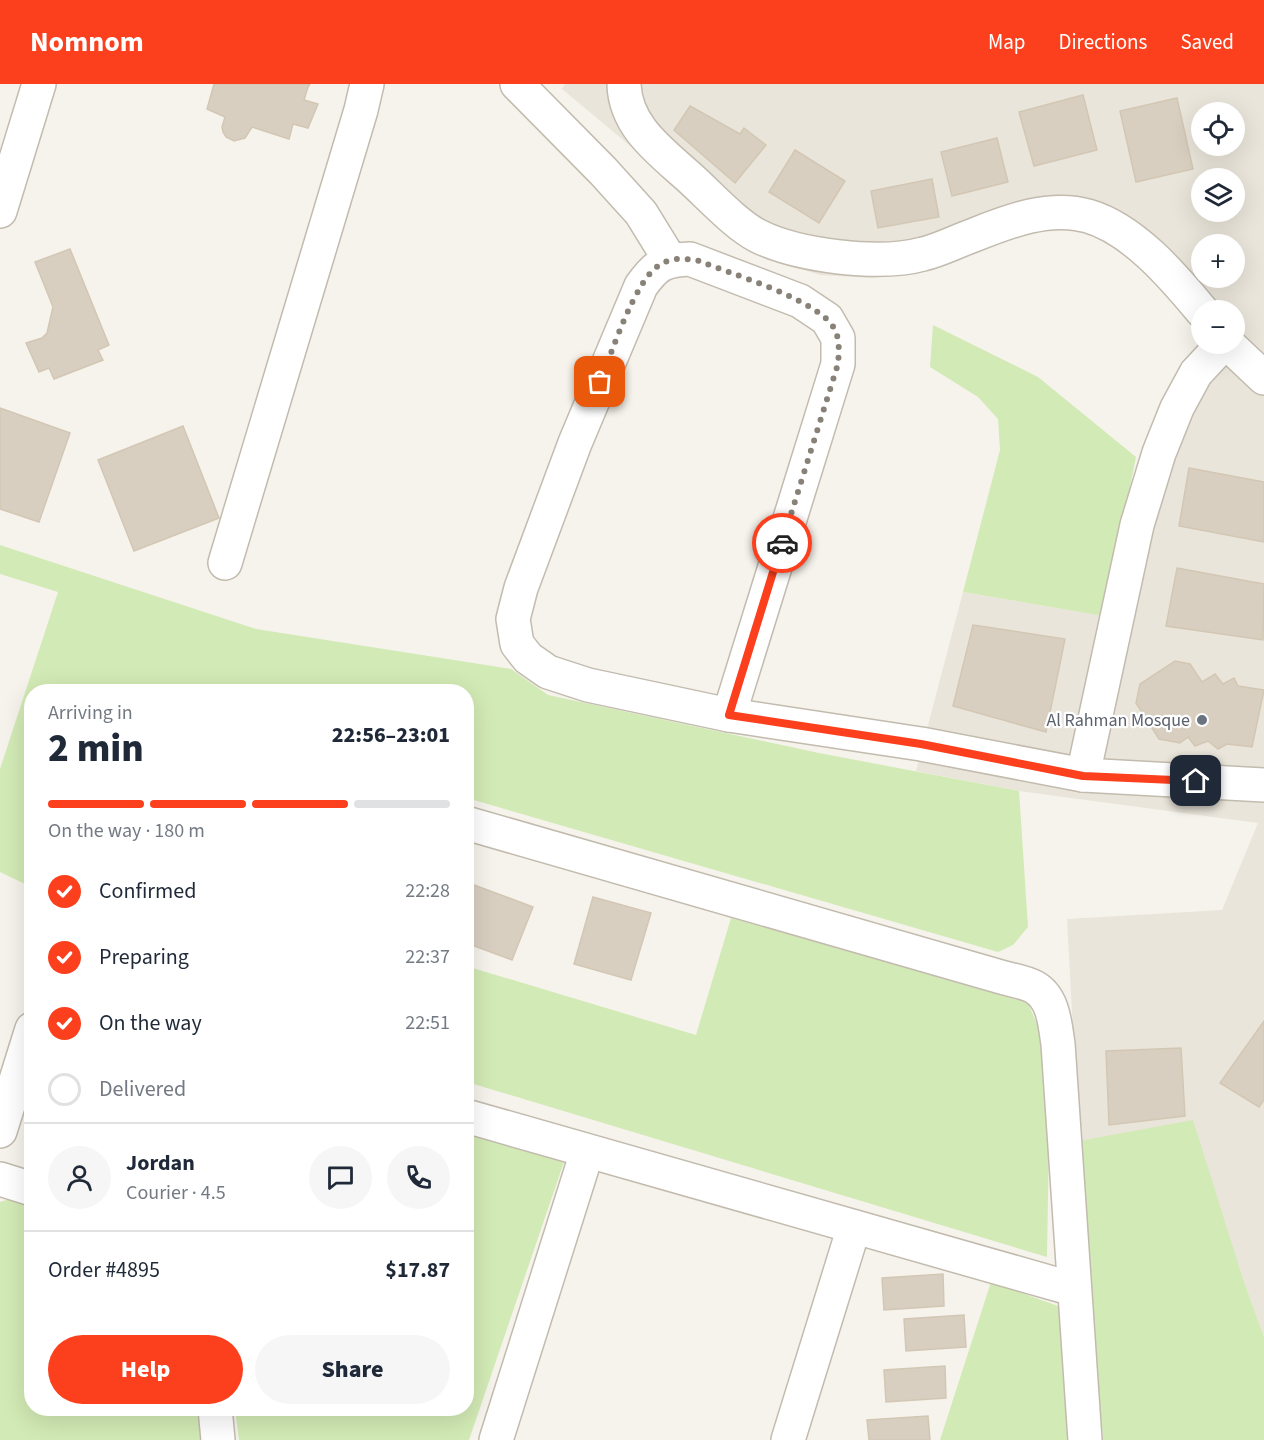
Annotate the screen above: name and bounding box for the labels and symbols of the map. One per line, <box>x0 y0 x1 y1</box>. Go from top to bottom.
pin <box>574 356 625 407</box>
courier <box>752 513 812 573</box>
place label: Al Rahman Mosque <box>1047 708 1190 733</box>
marker: Al Rahman Mosque <box>1195 713 1209 727</box>
pin <box>1170 755 1221 806</box>

